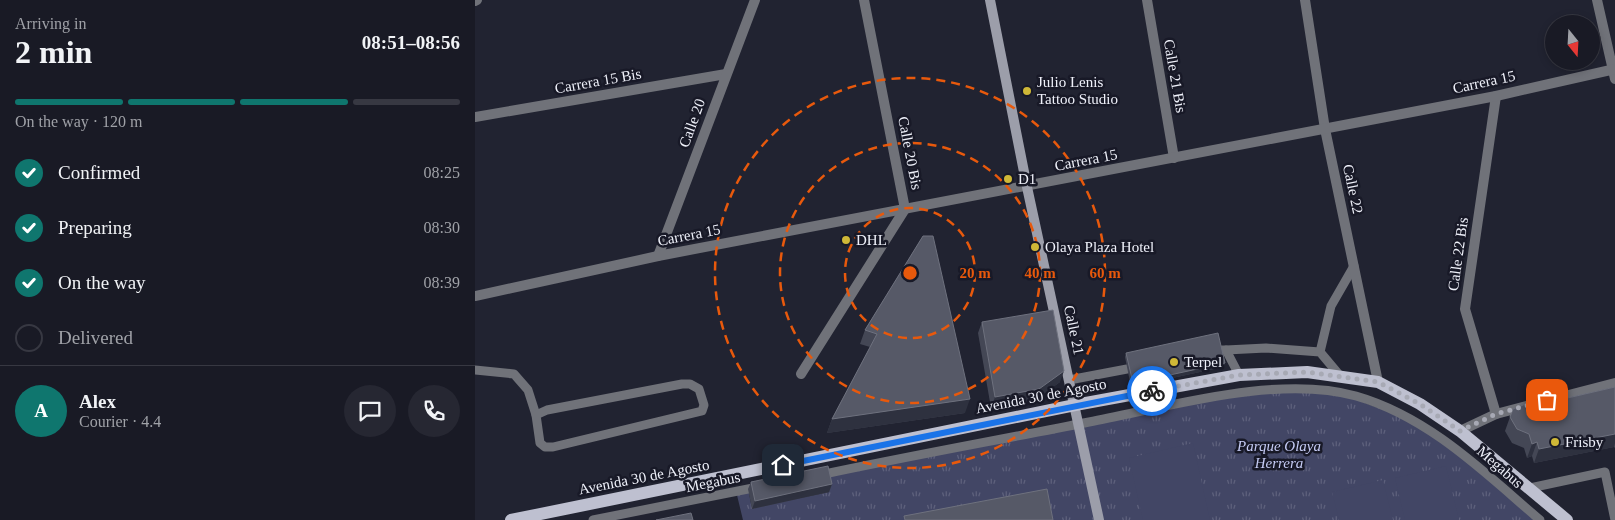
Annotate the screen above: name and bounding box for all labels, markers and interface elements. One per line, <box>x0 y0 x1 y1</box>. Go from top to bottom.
text: Arriving in <box>15 15 87 32</box>
north arrow <box>1545 15 1600 70</box>
map controls <box>1545 15 1600 70</box>
text: 08:51–08:56 <box>362 32 460 53</box>
text: 2 min <box>15 34 92 70</box>
street label: Calle 21 Bis <box>1161 38 1189 114</box>
street label: Carrera 15 Bis <box>554 65 643 96</box>
street label: Carrera 15 <box>1451 68 1517 96</box>
place label: Julio Lenis Tattoo Studio <box>1037 74 1118 107</box>
marker: Julio Lenis Tattoo Studio <box>1021 85 1033 97</box>
street label: Calle 20 <box>676 97 708 149</box>
text: On the way · 120 m <box>15 113 143 130</box>
street label: Calle 20 Bis <box>895 115 925 191</box>
street label: Carrera 15 <box>1053 146 1119 174</box>
icon: check <box>15 159 43 187</box>
text: Confirmed <box>58 162 140 183</box>
street label: Calle 22 <box>1340 163 1366 215</box>
text: 08:25 <box>424 164 460 181</box>
place label: D1 <box>1018 171 1036 187</box>
marker: D1 <box>1002 173 1014 185</box>
icon: check <box>15 214 43 242</box>
street label: Calle 22 Bis <box>1445 216 1471 292</box>
text: Preparing <box>58 217 132 238</box>
text: 08:30 <box>424 219 460 236</box>
street label: Carrera 15 <box>656 221 722 249</box>
place label: DHL <box>856 232 887 248</box>
marker: DHL <box>840 234 852 246</box>
place label: Olaya Plaza Hotel <box>1045 239 1154 255</box>
marker: Olaya Plaza Hotel <box>1029 241 1041 253</box>
centre of rings <box>901 264 919 282</box>
text: 20 m <box>959 265 991 281</box>
text: 40 m <box>1024 265 1056 281</box>
text: 60 m <box>1089 265 1121 281</box>
icon: check <box>15 269 43 297</box>
text: On the way <box>58 272 146 293</box>
text: 08:39 <box>424 274 460 291</box>
street label: Calle 21 <box>1061 304 1087 356</box>
text: Delivered <box>58 327 133 348</box>
place label: Terpel <box>1184 354 1222 370</box>
marker: Terpel <box>1168 356 1180 368</box>
courier <box>1127 366 1177 416</box>
street label: Avenida 30 de Agosto <box>974 375 1108 417</box>
icon: bike <box>1138 377 1166 405</box>
pin <box>1526 379 1568 421</box>
button: chat <box>344 385 396 437</box>
button: phone <box>408 385 460 437</box>
icon: bag <box>1533 386 1561 414</box>
text: Alex <box>79 391 116 412</box>
text: A <box>34 400 48 421</box>
text: Courier · 4.4 <box>79 413 161 430</box>
place label: Frisby <box>1565 434 1604 450</box>
marker: Frisby <box>1549 436 1561 448</box>
park label: Parque Olaya Herrera <box>1236 438 1321 471</box>
street label: Megabus <box>1474 443 1526 491</box>
pin <box>762 444 804 486</box>
icon: home <box>769 451 797 479</box>
street label: Avenida 30 de Agosto <box>577 456 711 498</box>
street label: Megabus <box>684 469 742 495</box>

